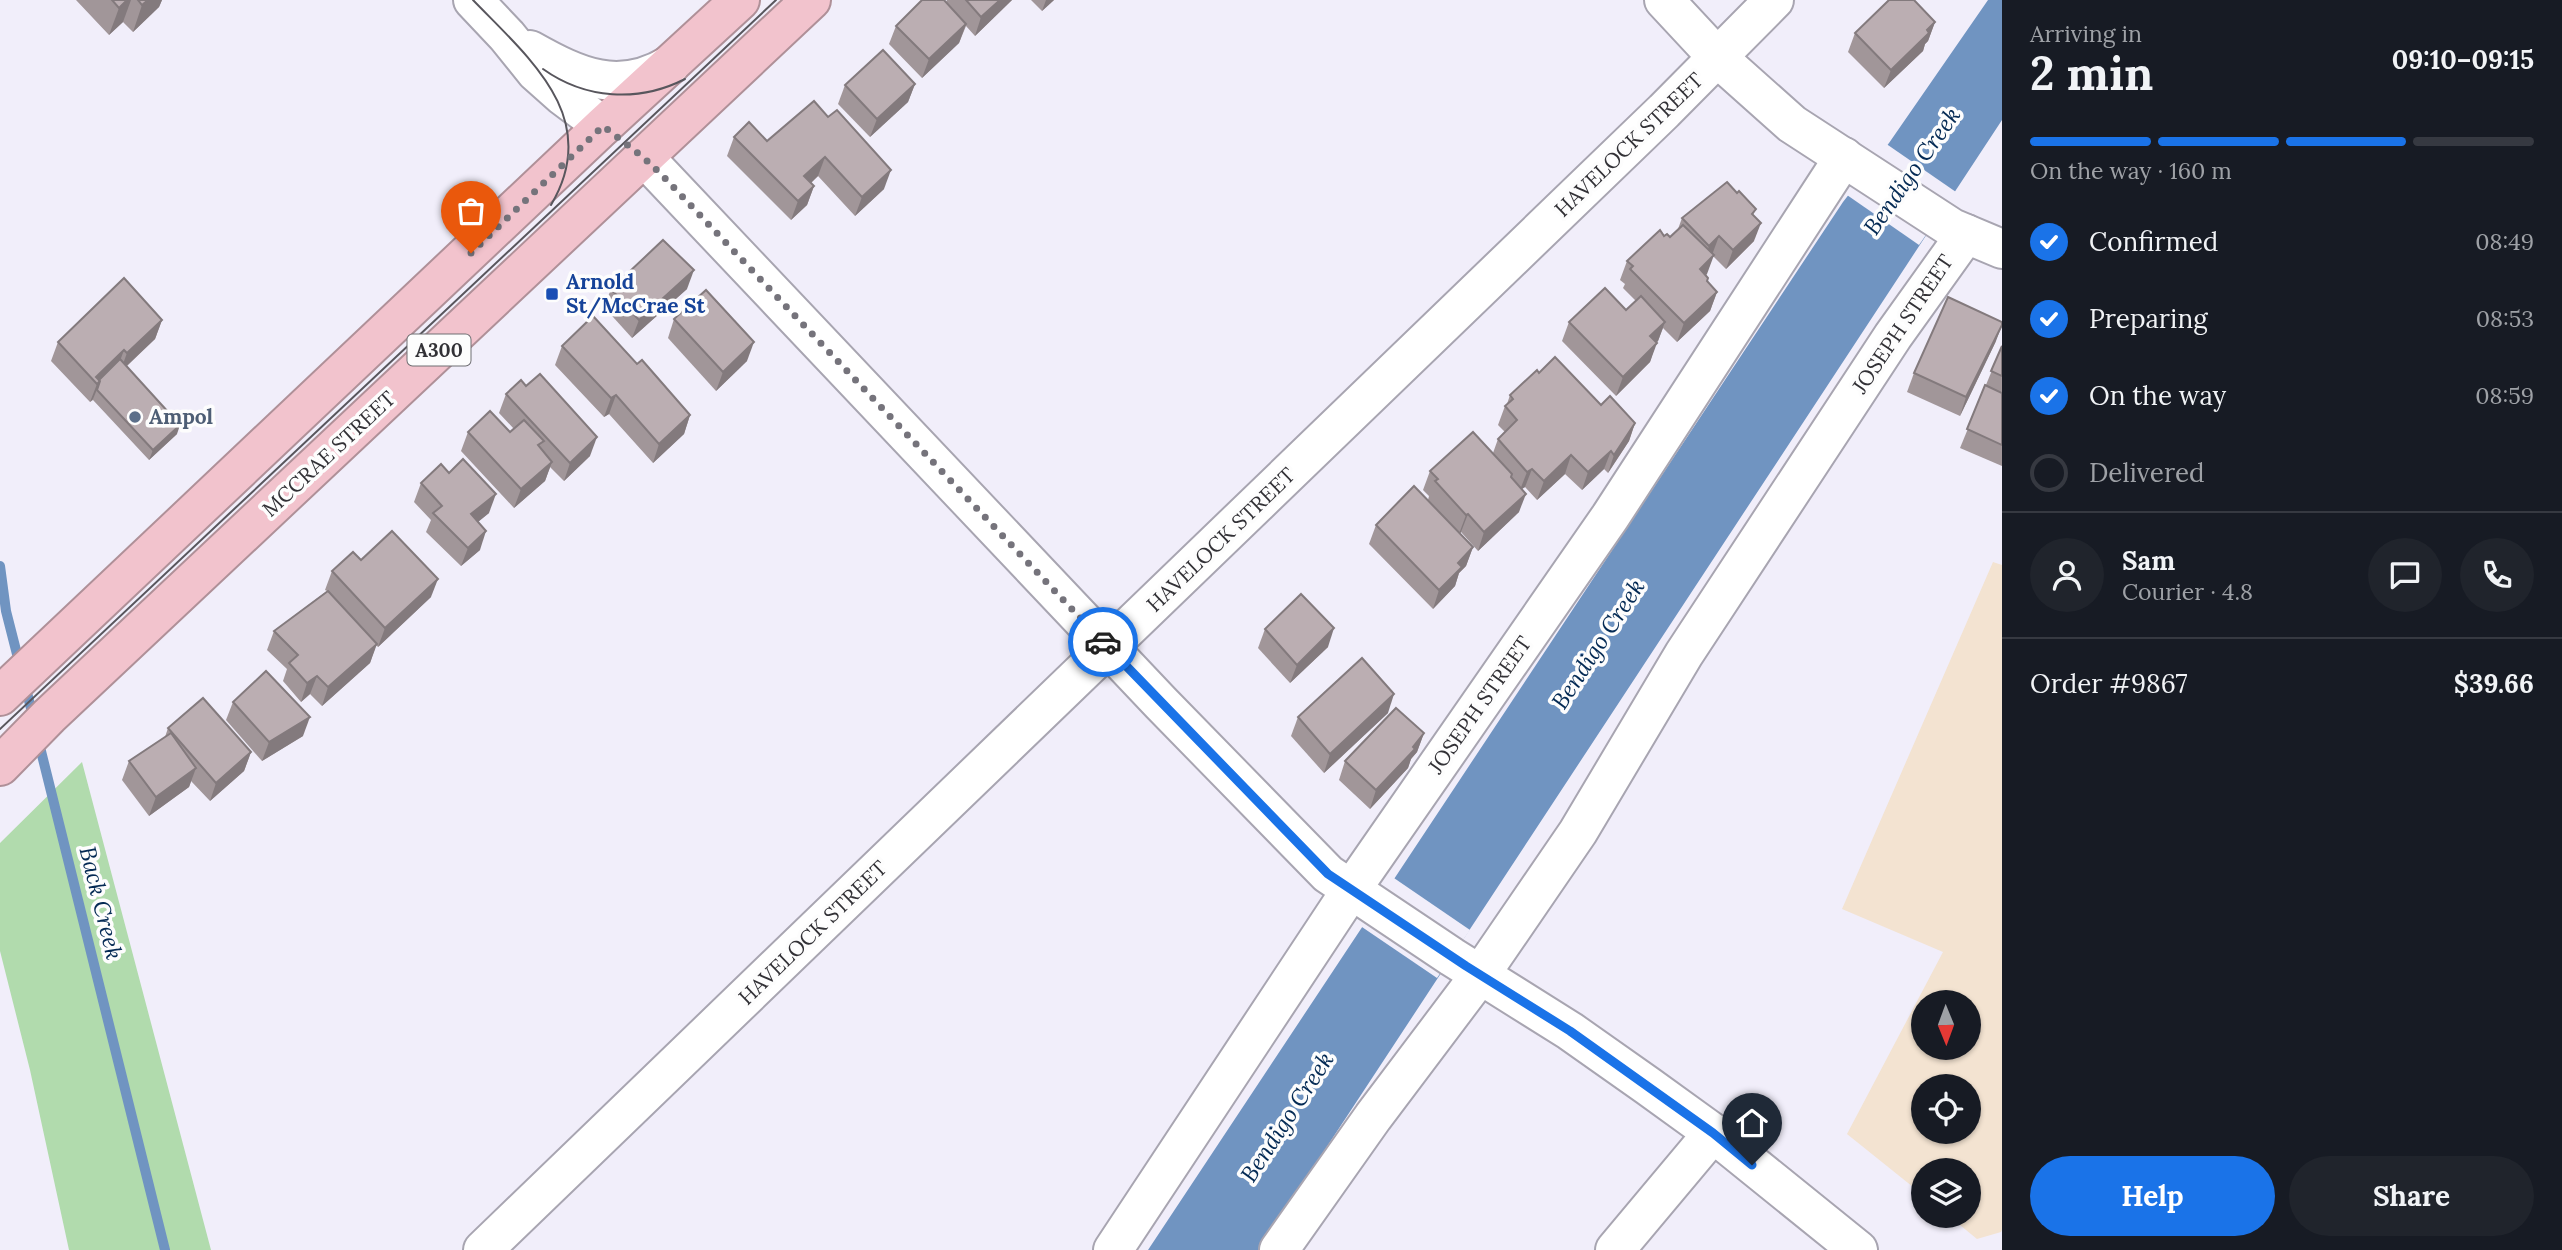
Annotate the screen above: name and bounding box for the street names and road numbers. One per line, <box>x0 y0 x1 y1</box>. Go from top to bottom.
street label: HAVELOCK STREET <box>1549 67 1709 223</box>
street label: JOSEPH STREET <box>1846 249 1959 399</box>
road number: A300 <box>408 334 471 366</box>
street label: MCCRAE STREET <box>256 385 401 522</box>
street label: HAVELOCK STREET <box>1141 462 1301 618</box>
street label: JOSEPH STREET <box>1422 631 1537 780</box>
street label: HAVELOCK STREET <box>733 855 893 1011</box>

